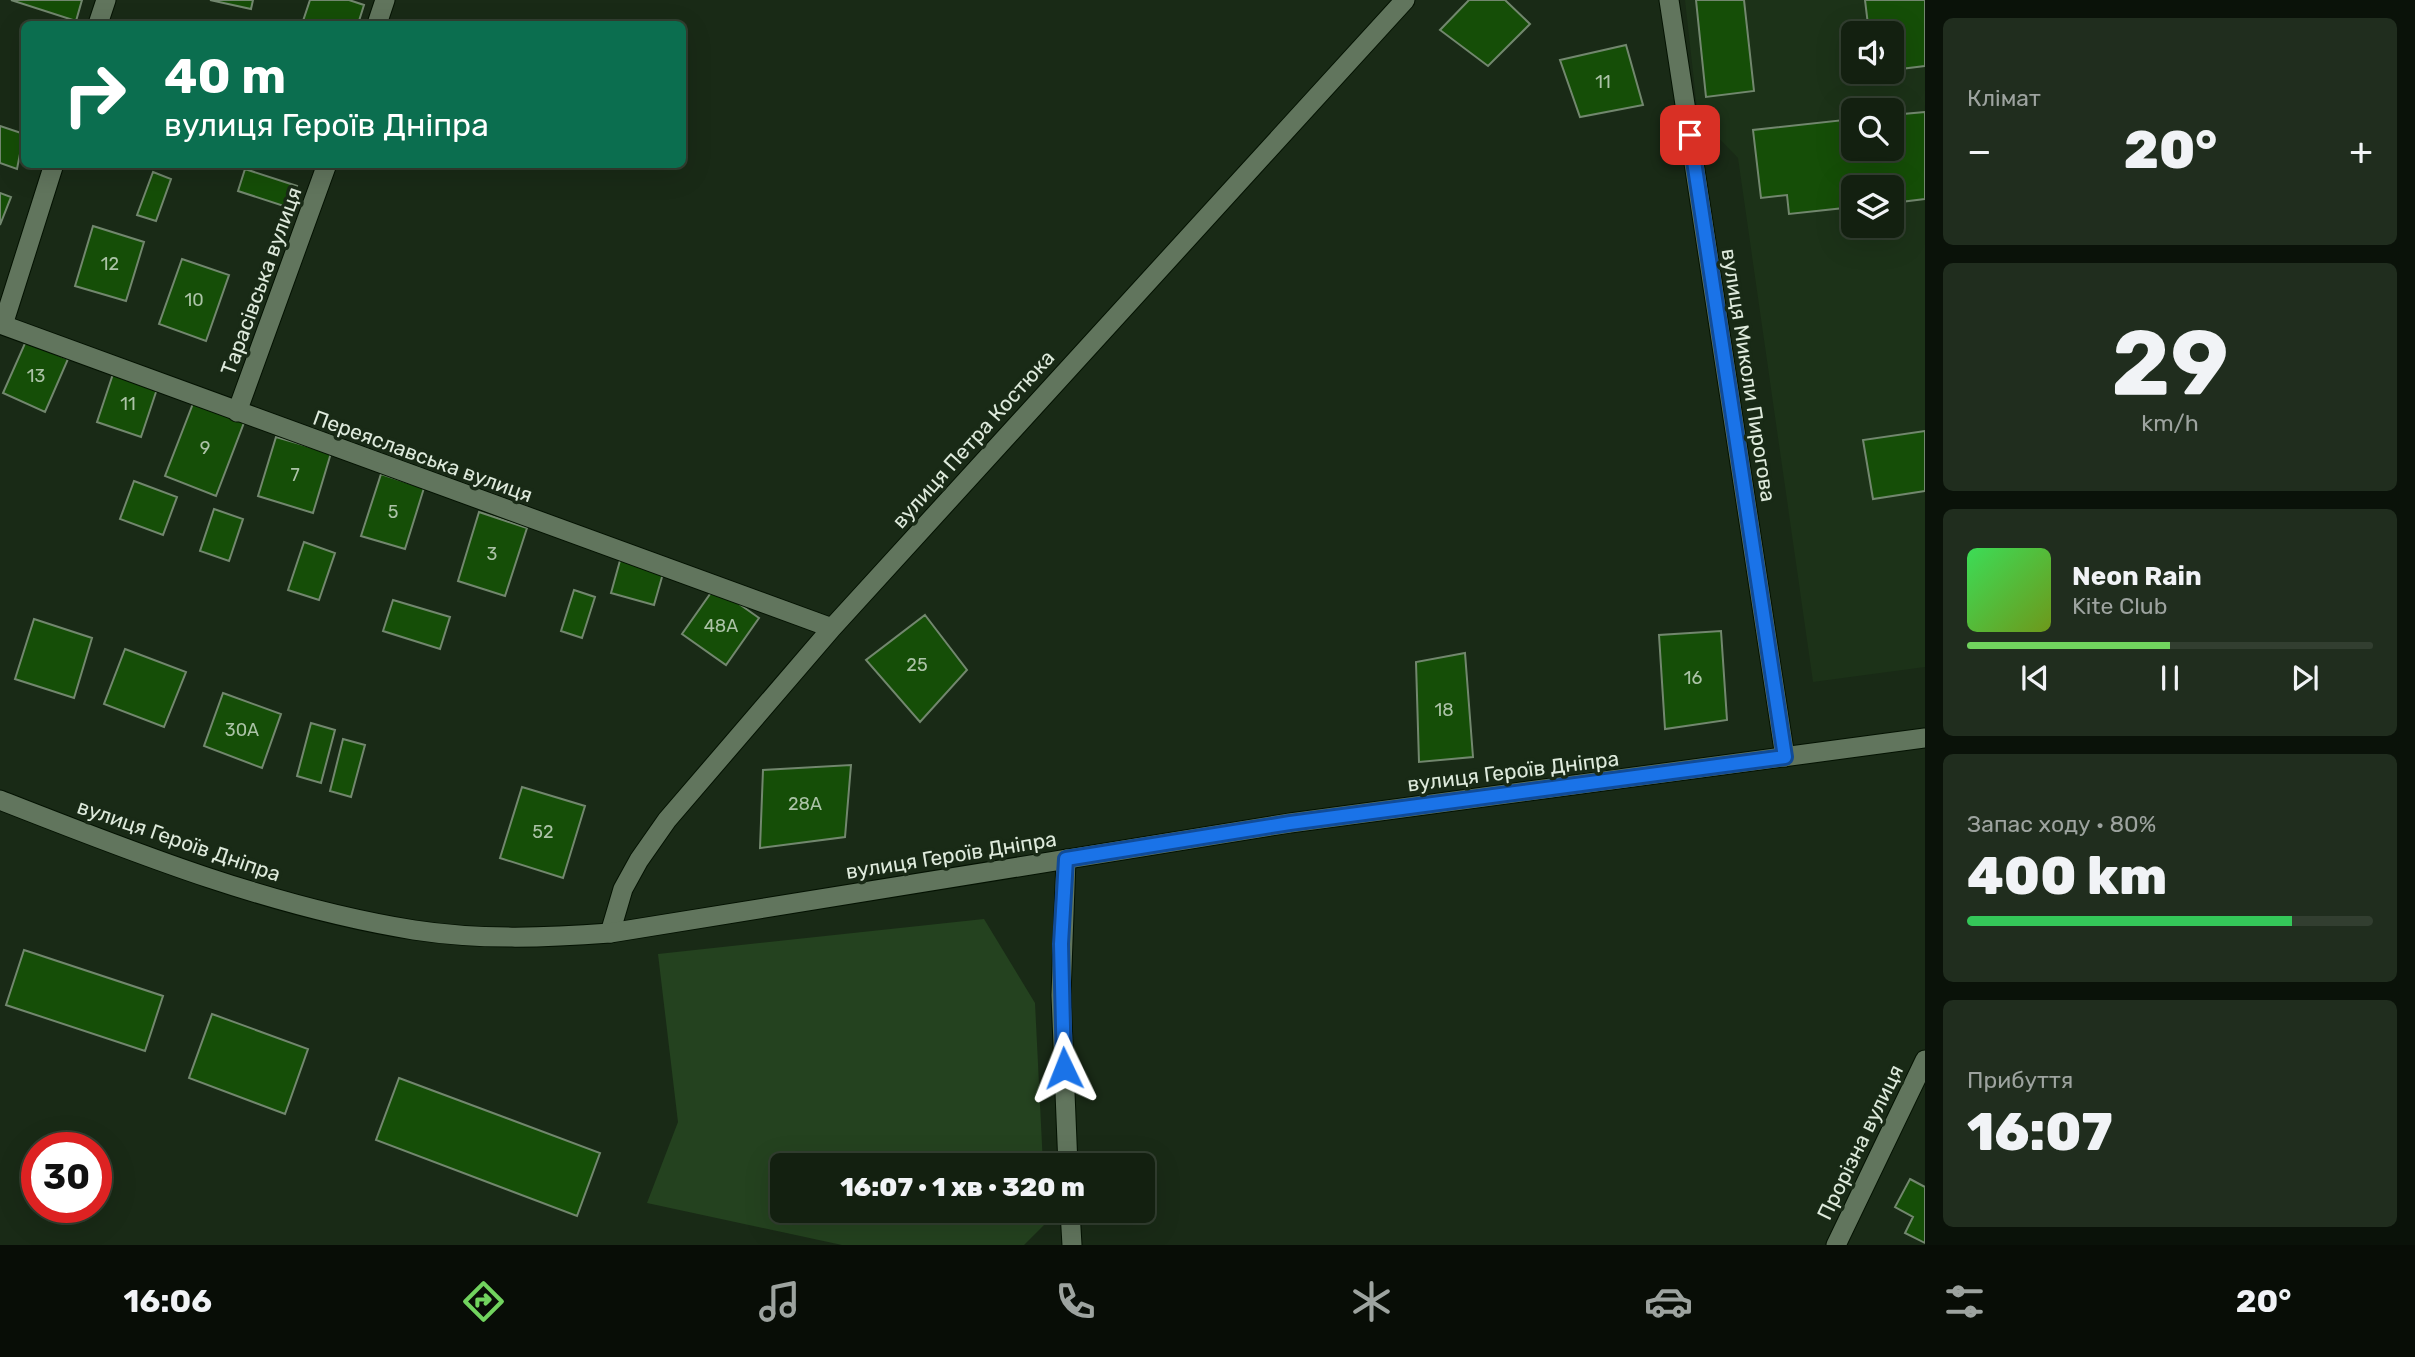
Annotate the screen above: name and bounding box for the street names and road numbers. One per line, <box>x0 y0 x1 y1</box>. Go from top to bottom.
street label: Тарасівська вулиця <box>215 183 307 379</box>
street label: вулиця Миколи Пирогова <box>1717 247 1781 503</box>
street label: вулиця Петра Костюка <box>887 345 1059 533</box>
street label: Переяславська вулиця <box>310 405 536 507</box>
street label: вулиця Героїв Дніпра <box>1406 746 1620 796</box>
street label: вулиця Героїв Дніпра <box>74 793 284 887</box>
street label: вулиця Героїв Дніпра <box>844 826 1058 884</box>
street label: Прорізна вулиця <box>1812 1060 1908 1224</box>

